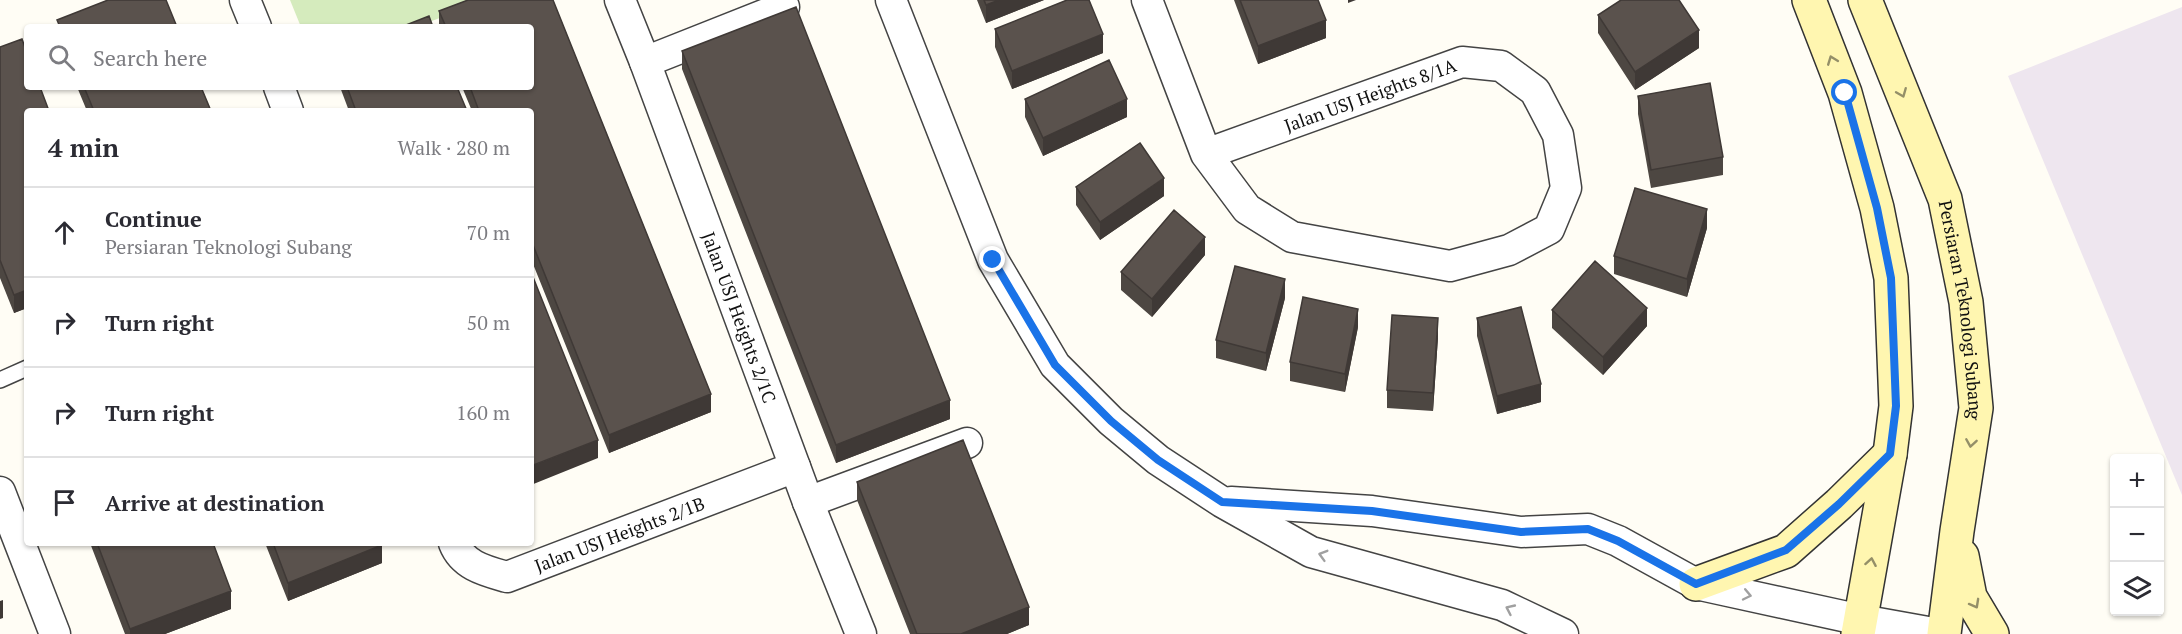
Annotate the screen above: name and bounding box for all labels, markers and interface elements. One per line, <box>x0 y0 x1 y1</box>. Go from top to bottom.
search box <box>24 24 534 90</box>
icon: search <box>45 41 78 74</box>
text: Search here <box>93 43 207 72</box>
street label: Jalan USJ Heights 8/1A <box>1281 52 1460 137</box>
one-way arrow <box>1827 55 1839 66</box>
route start <box>1831 79 1857 105</box>
one-way arrow <box>1895 87 1907 98</box>
text: 4 min <box>48 130 119 164</box>
text: Walk · 280 m <box>398 134 510 161</box>
street label: Persiaran Teknologi Subang <box>1934 198 1988 422</box>
text: Continue <box>105 204 202 233</box>
icon: ahead <box>48 216 81 249</box>
text: 70 m <box>467 219 510 246</box>
street label: Jalan USJ Heights 2/1C <box>697 228 782 406</box>
text: Persiaran Teknologi Subang <box>105 233 352 260</box>
route end <box>979 246 1005 272</box>
icon: right <box>48 306 81 339</box>
text: Turn right <box>105 308 214 337</box>
text: 50 m <box>467 309 510 336</box>
icon: right <box>48 396 81 429</box>
text: Turn right <box>105 398 214 427</box>
text: 160 m <box>456 399 510 426</box>
one-way arrow <box>1965 439 1977 448</box>
map controls <box>2110 454 2164 616</box>
button: + <box>2110 454 2164 508</box>
icon: arrive <box>48 486 81 519</box>
text: Arrive at destination <box>105 488 324 517</box>
street label: Jalan USJ Heights 2/1B <box>531 491 708 577</box>
button: − <box>2110 508 2164 562</box>
one-way arrow <box>1318 550 1328 563</box>
one-way arrow <box>1864 557 1876 567</box>
button: layers <box>2110 562 2164 616</box>
one-way arrow <box>1742 588 1752 601</box>
one-way arrow <box>1968 598 1979 609</box>
one-way arrow <box>1505 605 1516 617</box>

